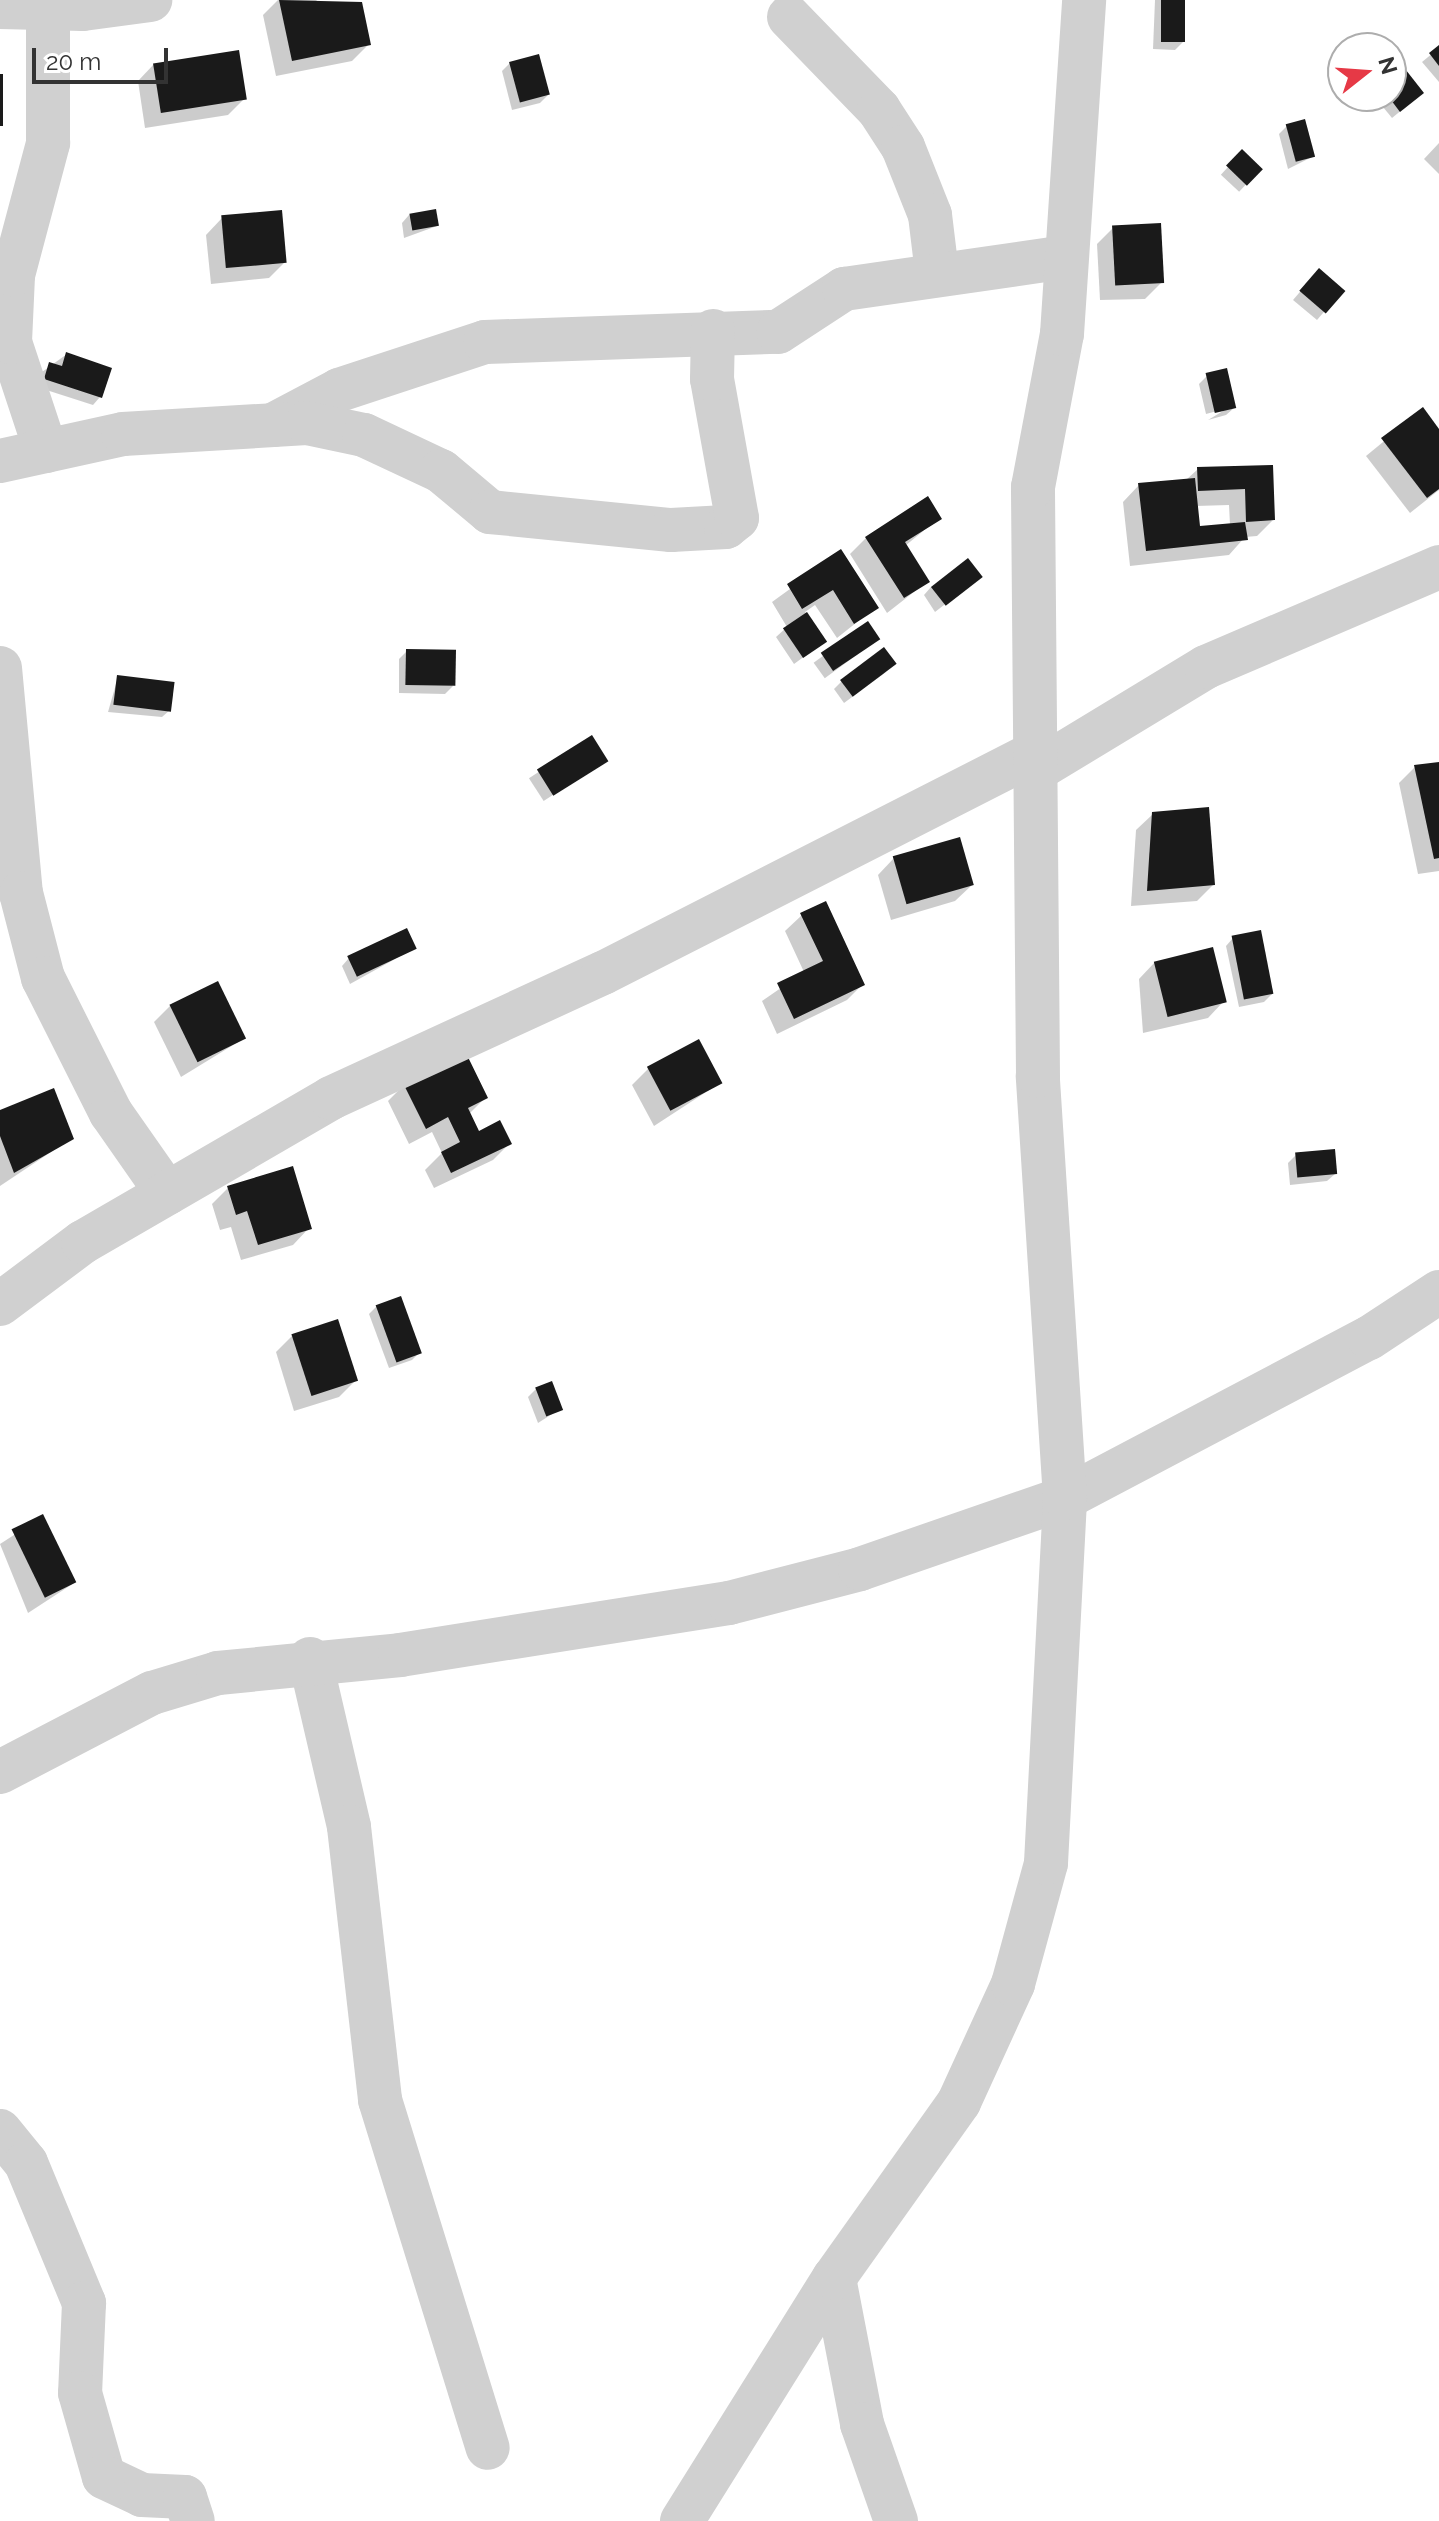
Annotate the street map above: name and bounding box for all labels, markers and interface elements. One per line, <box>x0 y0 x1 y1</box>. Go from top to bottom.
scale bar <box>36 32 172 82</box>
north arrow <box>1327 32 1407 112</box>
text: 20 m <box>46 47 101 76</box>
text: N <box>1373 54 1403 77</box>

